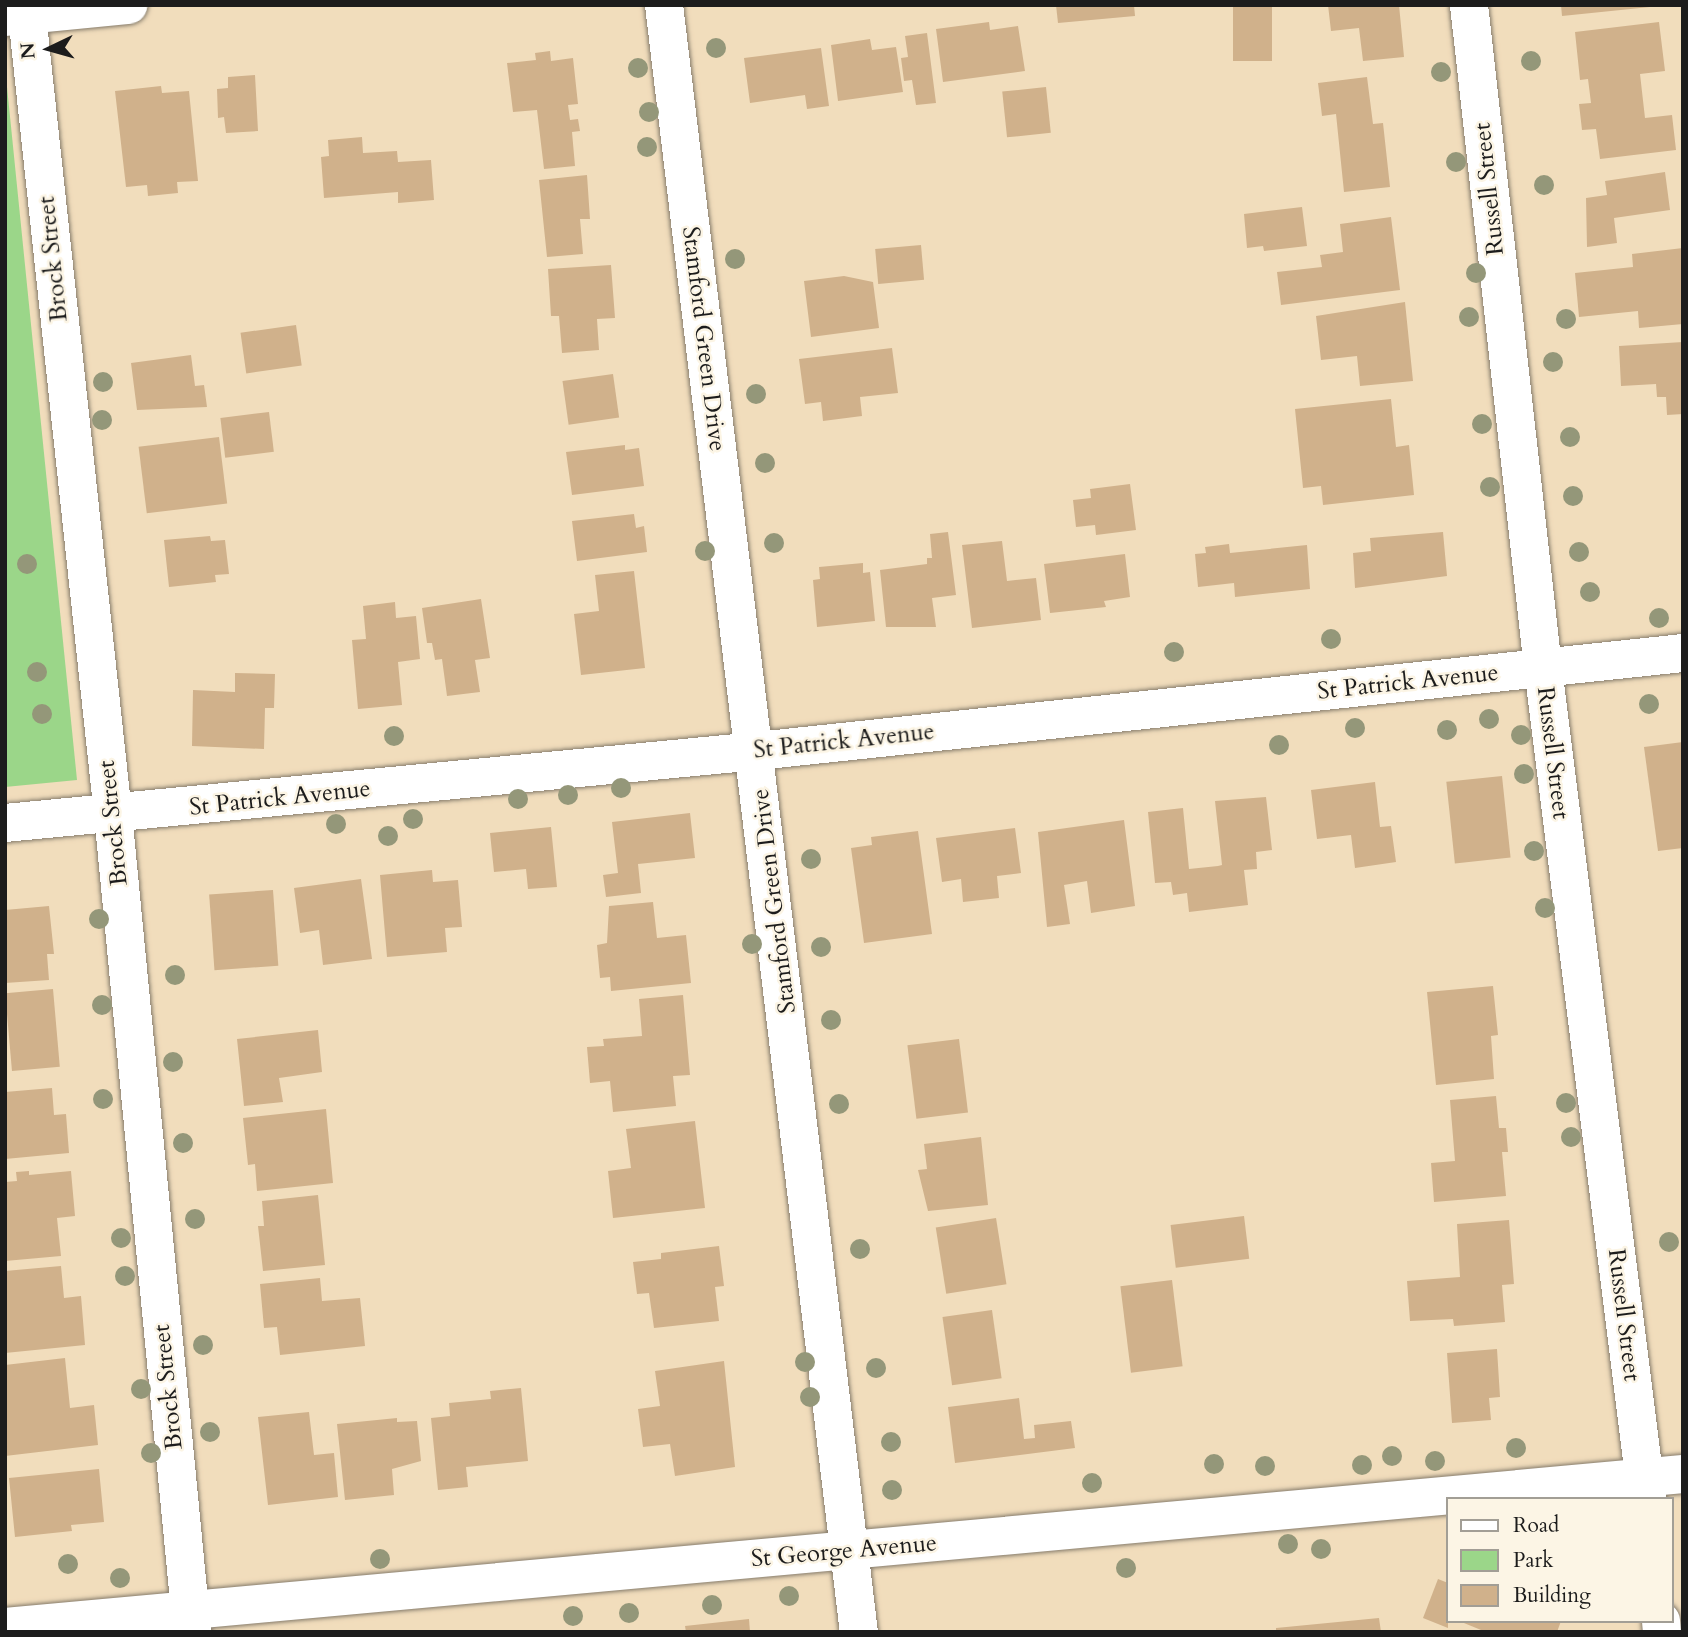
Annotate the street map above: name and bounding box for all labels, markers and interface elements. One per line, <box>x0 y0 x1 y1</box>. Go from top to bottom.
north arrow <box>14 14 84 84</box>
text: N <box>14 41 42 60</box>
street label: Russell Street <box>1468 121 1510 257</box>
street label: Brock Street <box>32 195 74 323</box>
street label: Stamford Green Drive <box>676 225 732 453</box>
street label: St Patrick Avenue <box>1316 658 1500 706</box>
street label: Russell Street <box>1531 685 1575 821</box>
street label: St Patrick Avenue <box>752 717 936 765</box>
street label: Brock Street <box>92 759 134 887</box>
street label: St Patrick Avenue <box>188 774 372 822</box>
street label: Stamford Green Drive <box>746 787 802 1015</box>
street label: Russell Street <box>1602 1247 1646 1383</box>
street label: Brock Street <box>147 1323 189 1451</box>
legend <box>1446 1497 1674 1623</box>
text: Road <box>1513 1511 1559 1540</box>
street label: St George Avenue <box>750 1529 938 1573</box>
text: Park <box>1513 1546 1553 1575</box>
text: Building <box>1513 1581 1591 1610</box>

